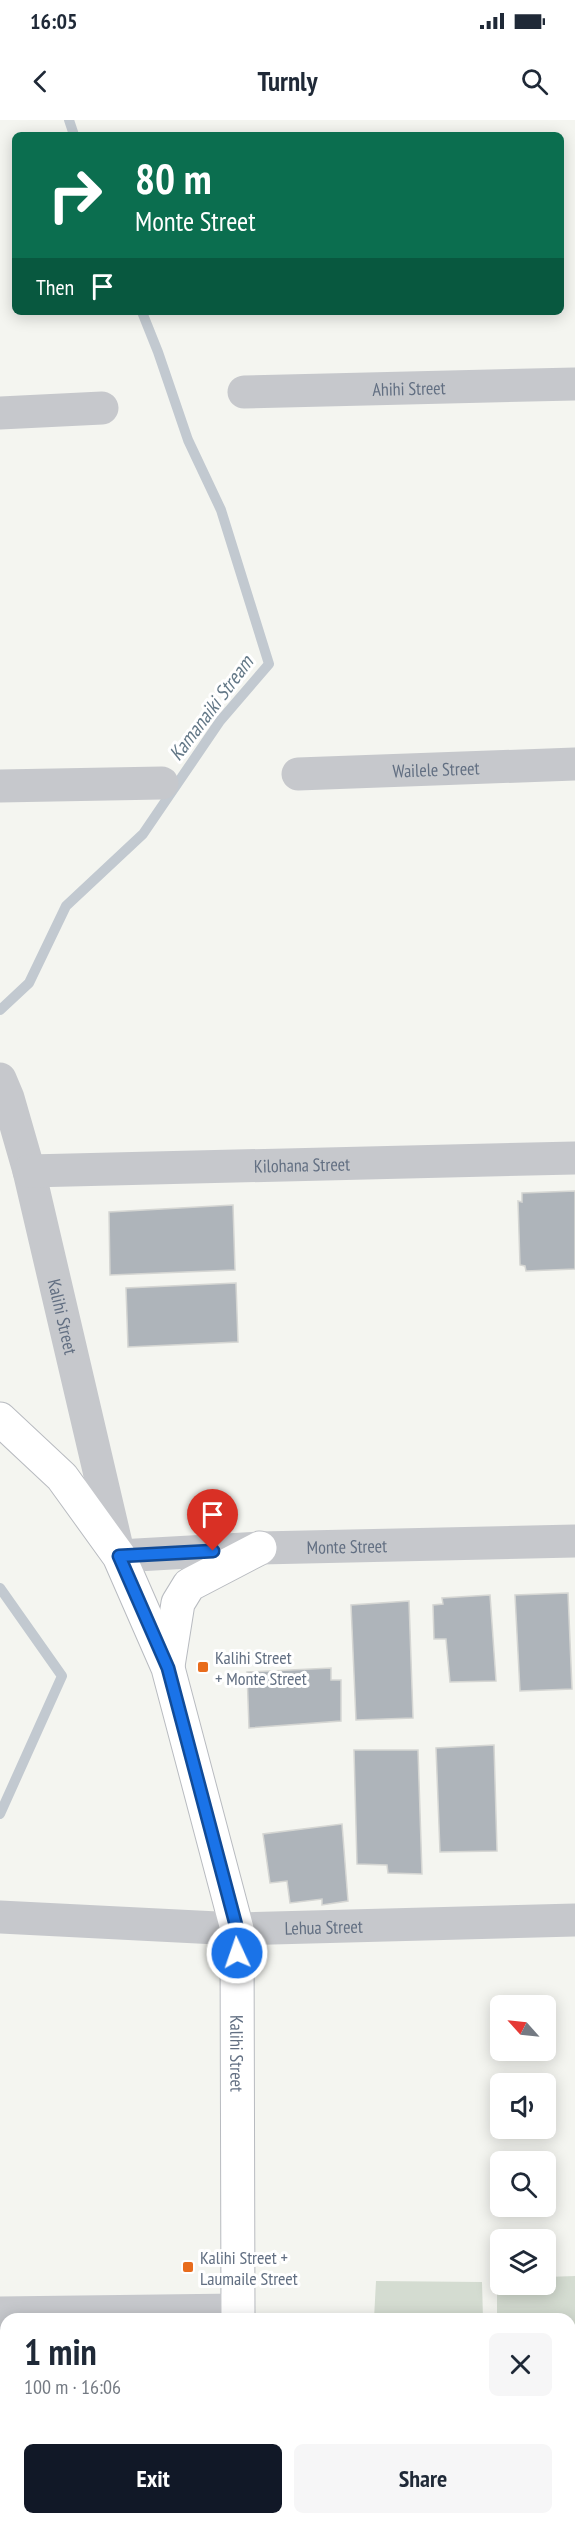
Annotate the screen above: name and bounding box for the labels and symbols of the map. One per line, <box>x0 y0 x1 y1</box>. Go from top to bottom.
street label: Ahihi Street <box>372 376 446 400</box>
water label: Kamanaiki Stream <box>163 650 260 766</box>
street label: Wailele Street <box>392 756 480 782</box>
street label: Kilohana Street <box>254 1152 350 1177</box>
street label: Kalihi Street <box>43 1277 83 1357</box>
pin <box>187 1489 238 1551</box>
street label: Monte Street <box>306 1534 387 1558</box>
place label: Kalihi Street + Monte Street <box>215 1646 307 1690</box>
marker: Kalihi Street + Monte Street <box>196 1660 210 1674</box>
street label: Lehua Street <box>284 1914 363 1939</box>
position arrow <box>205 1921 269 1985</box>
north arrow <box>490 1995 556 2061</box>
street label: Kalihi Street <box>226 2015 249 2092</box>
place label: Kalihi Street + Laumaile Street <box>200 2246 298 2290</box>
marker: Kalihi Street + Laumaile Street <box>181 2260 195 2274</box>

